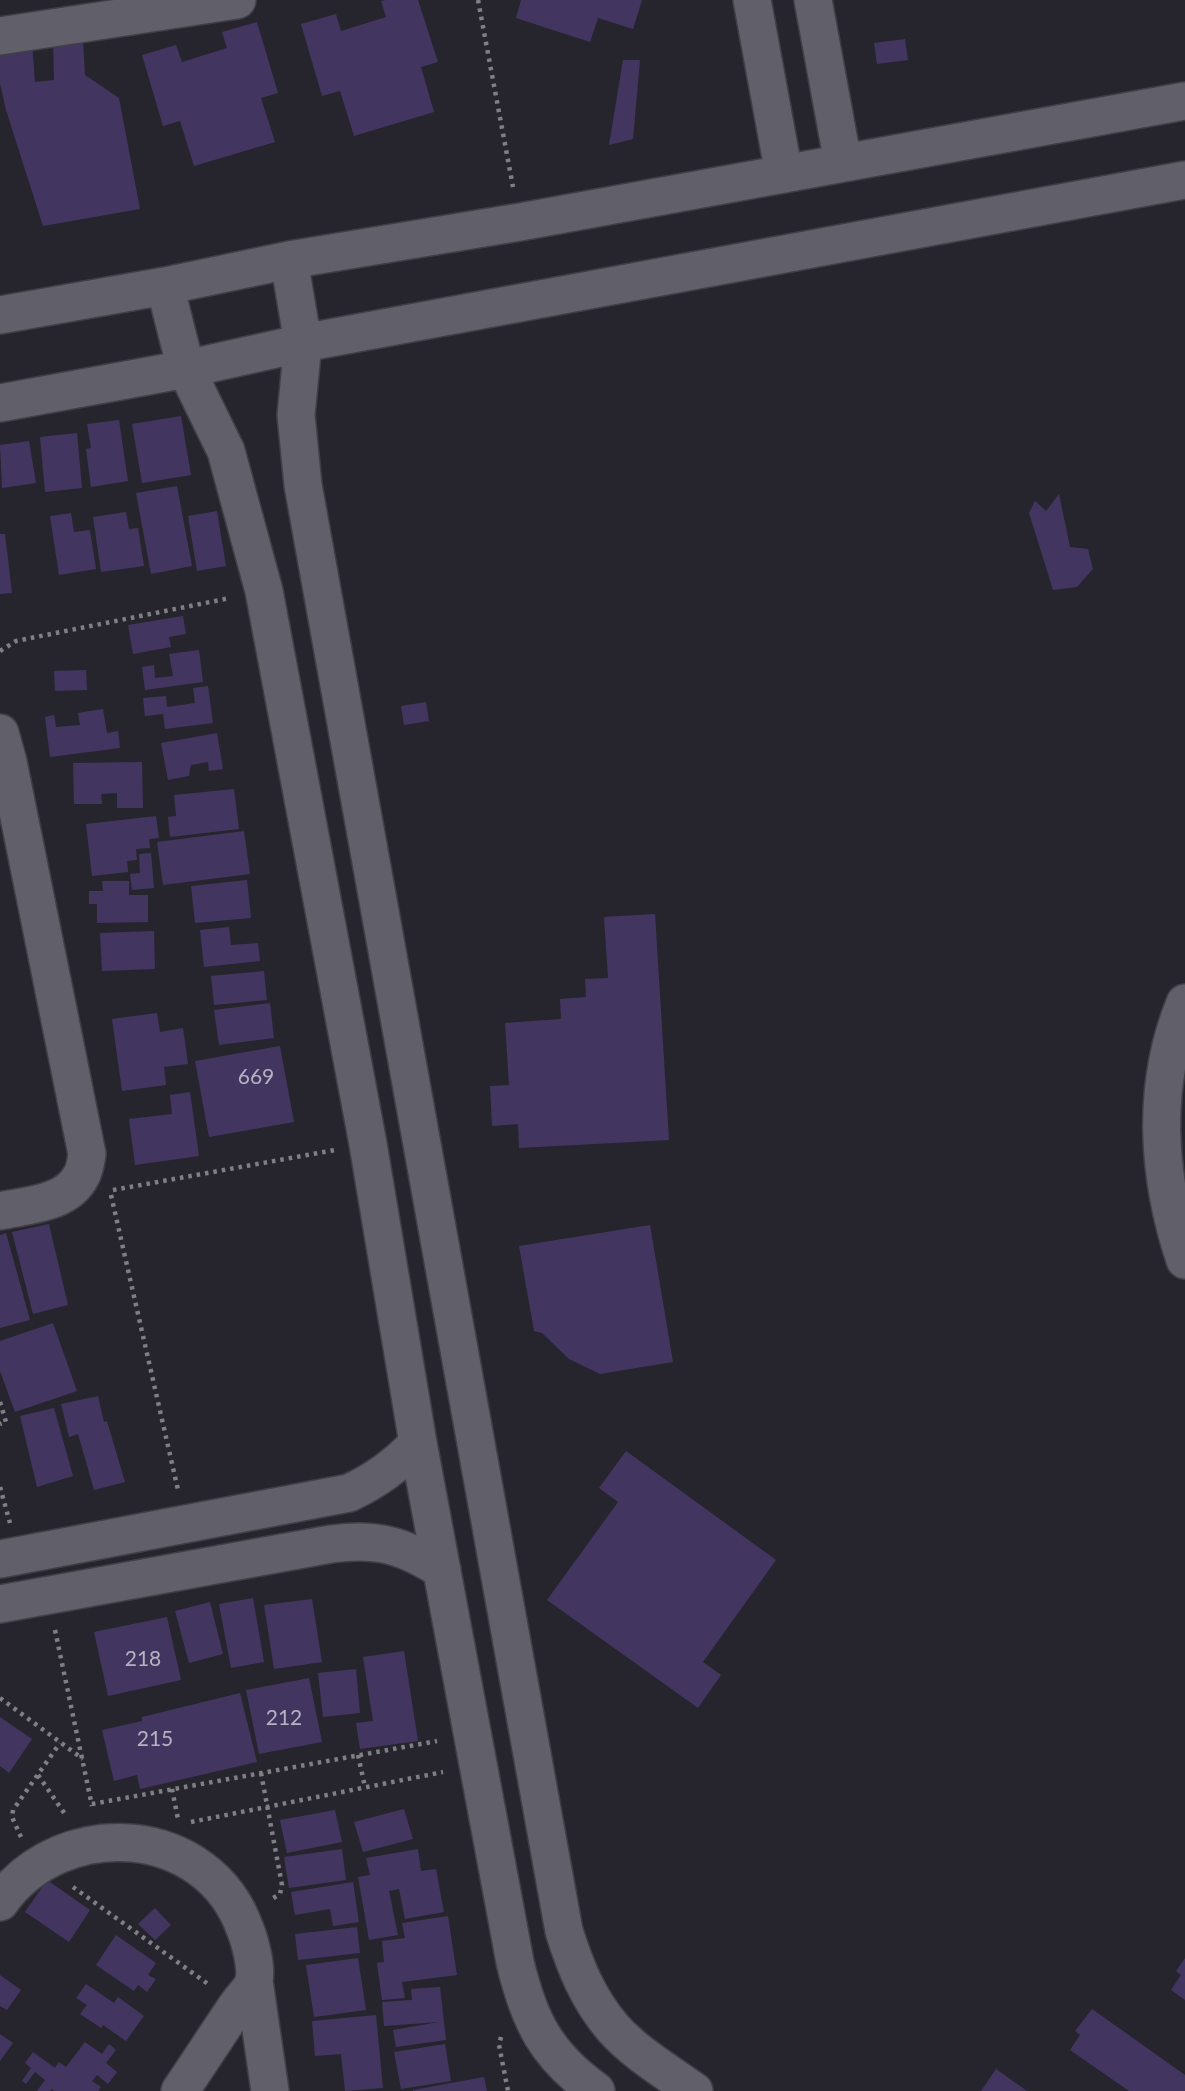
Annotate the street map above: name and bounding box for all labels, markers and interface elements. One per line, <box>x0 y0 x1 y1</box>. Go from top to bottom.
house number: 669 <box>238 1064 274 1090</box>
house number: 218 <box>125 1646 161 1672</box>
house number: 212 <box>266 1705 302 1731</box>
house number: 215 <box>137 1726 173 1752</box>

